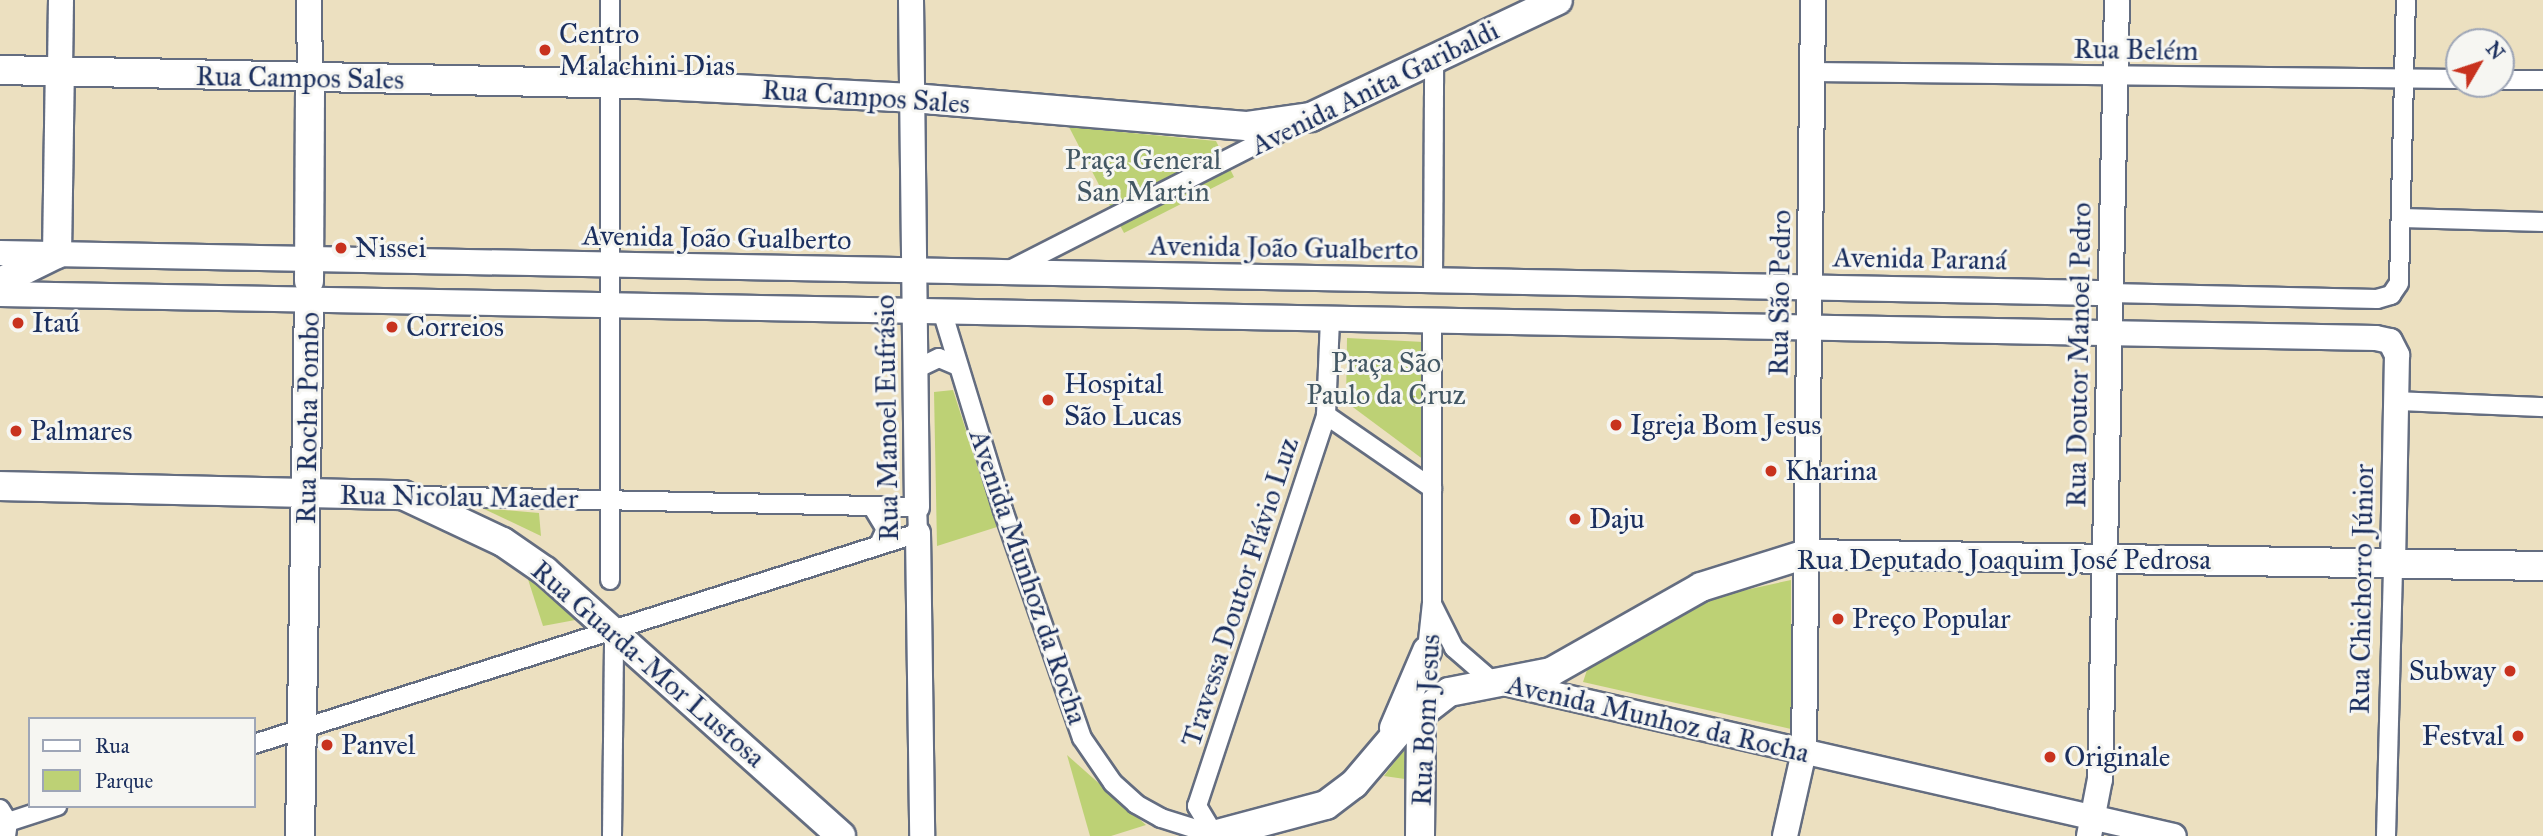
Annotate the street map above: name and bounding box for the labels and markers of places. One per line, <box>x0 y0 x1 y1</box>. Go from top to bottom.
place label: Centro Malachini Dias <box>559 17 735 83</box>
marker: Centro Malachini Dias <box>537 42 553 58</box>
place label: Nissei <box>355 231 426 265</box>
marker: Nissei <box>333 240 349 256</box>
place label: Itaú <box>32 306 80 340</box>
place label: Correios <box>406 310 504 344</box>
marker: Itaú <box>10 315 26 331</box>
marker: Correios <box>384 319 400 335</box>
place label: Hospital São Lucas <box>1064 367 1182 433</box>
marker: Hospital São Lucas <box>1038 390 1058 410</box>
place label: Igreja Bom Jesus <box>1630 408 1822 442</box>
place label: Palmares <box>30 414 132 448</box>
marker: Igreja Bom Jesus <box>1608 417 1624 433</box>
marker: Palmares <box>8 423 24 439</box>
place label: Kharina <box>1785 454 1877 488</box>
marker: Kharina <box>1763 463 1779 479</box>
place label: Daju <box>1589 502 1645 536</box>
marker: Daju <box>1567 511 1583 527</box>
place label: Preço Popular <box>1852 602 2011 636</box>
marker: Preço Popular <box>1830 611 1846 627</box>
place label: Subway <box>2409 654 2496 688</box>
marker: Subway <box>2502 663 2518 679</box>
place label: Festval <box>2422 719 2504 753</box>
place label: Panvel <box>341 728 415 762</box>
marker: Festval <box>2510 728 2526 744</box>
marker: Panvel <box>319 737 335 753</box>
place label: Originale <box>2064 740 2170 774</box>
marker: Originale <box>2042 749 2058 765</box>

